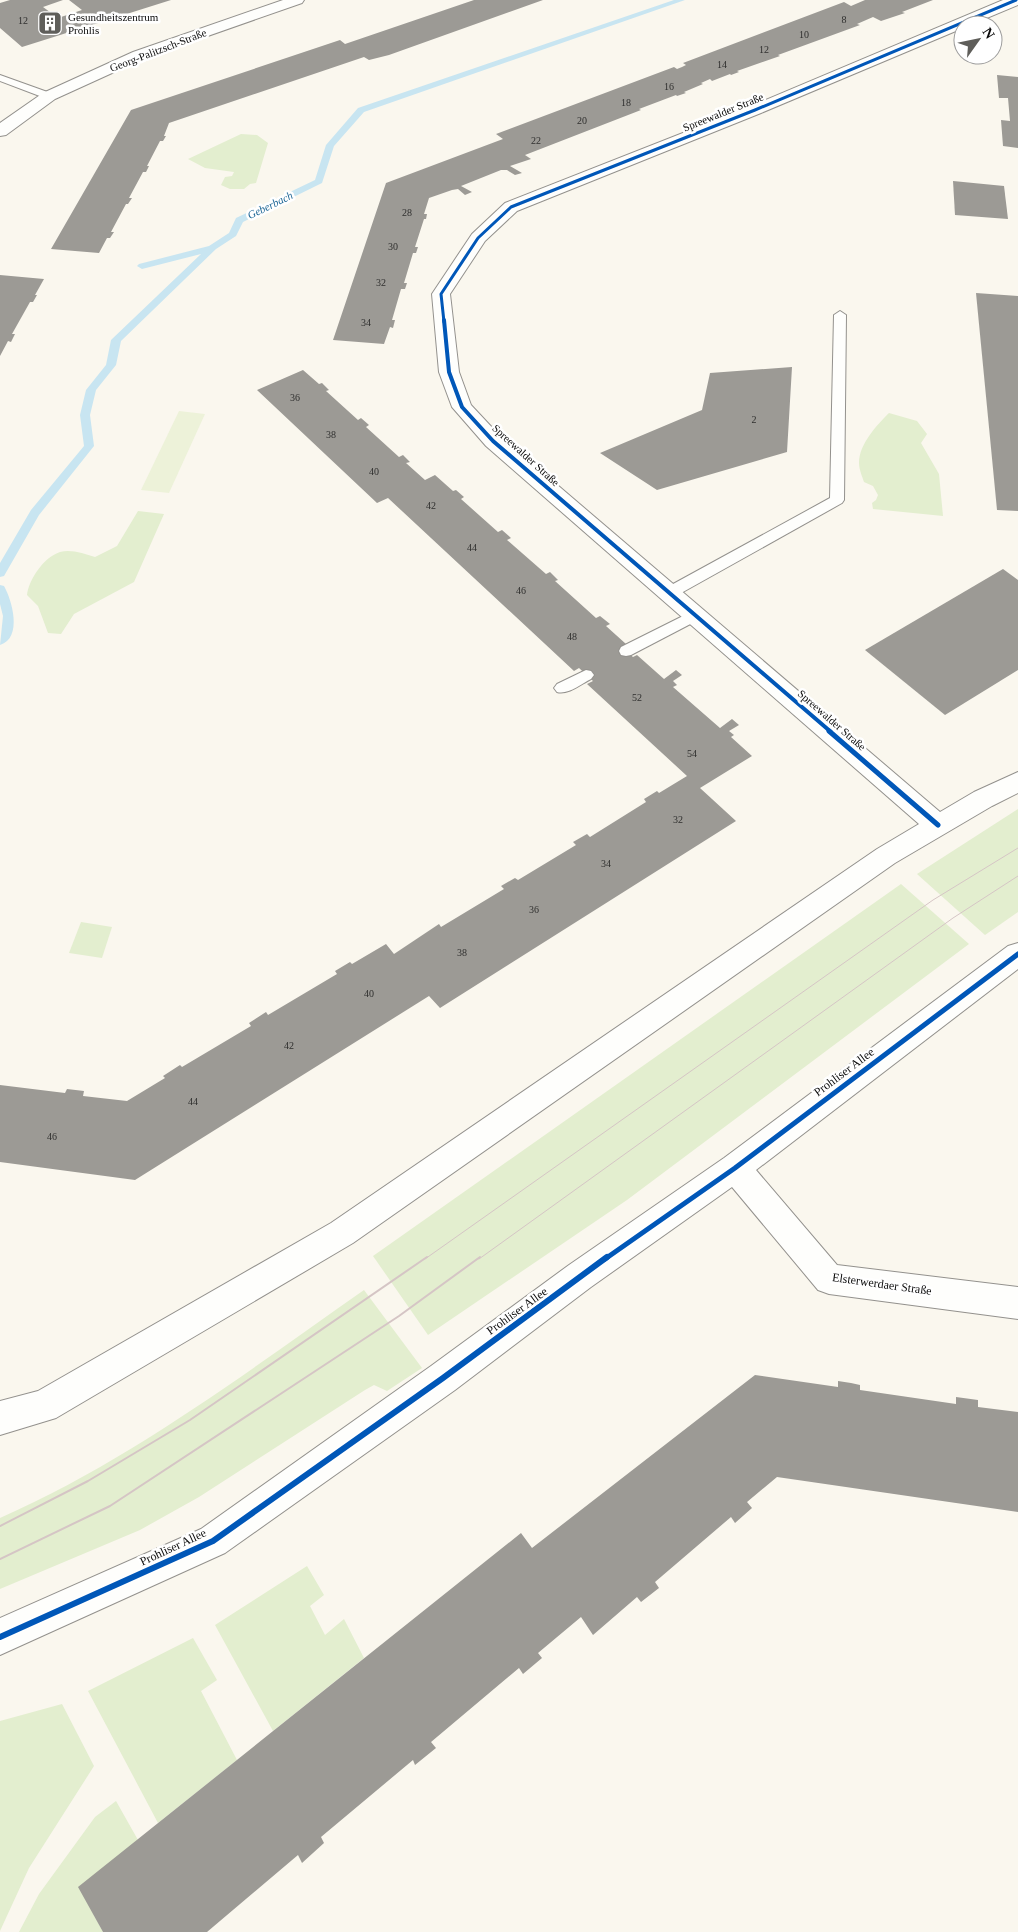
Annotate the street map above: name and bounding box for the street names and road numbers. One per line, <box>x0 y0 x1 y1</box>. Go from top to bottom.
street label: Georg-Palitzsch-Straße <box>108 26 208 74</box>
street label: Spreewalder Straße <box>681 90 765 134</box>
street label: Spreewalder Straße <box>490 422 562 488</box>
street label: Spreewalder Straße <box>796 687 868 753</box>
street label: Prohliser Allee <box>811 1045 877 1099</box>
street label: Elsterwerdaer Straße <box>831 1270 933 1298</box>
street label: Prohliser Allee <box>484 1284 550 1338</box>
street label: Prohliser Allee <box>138 1526 208 1568</box>

